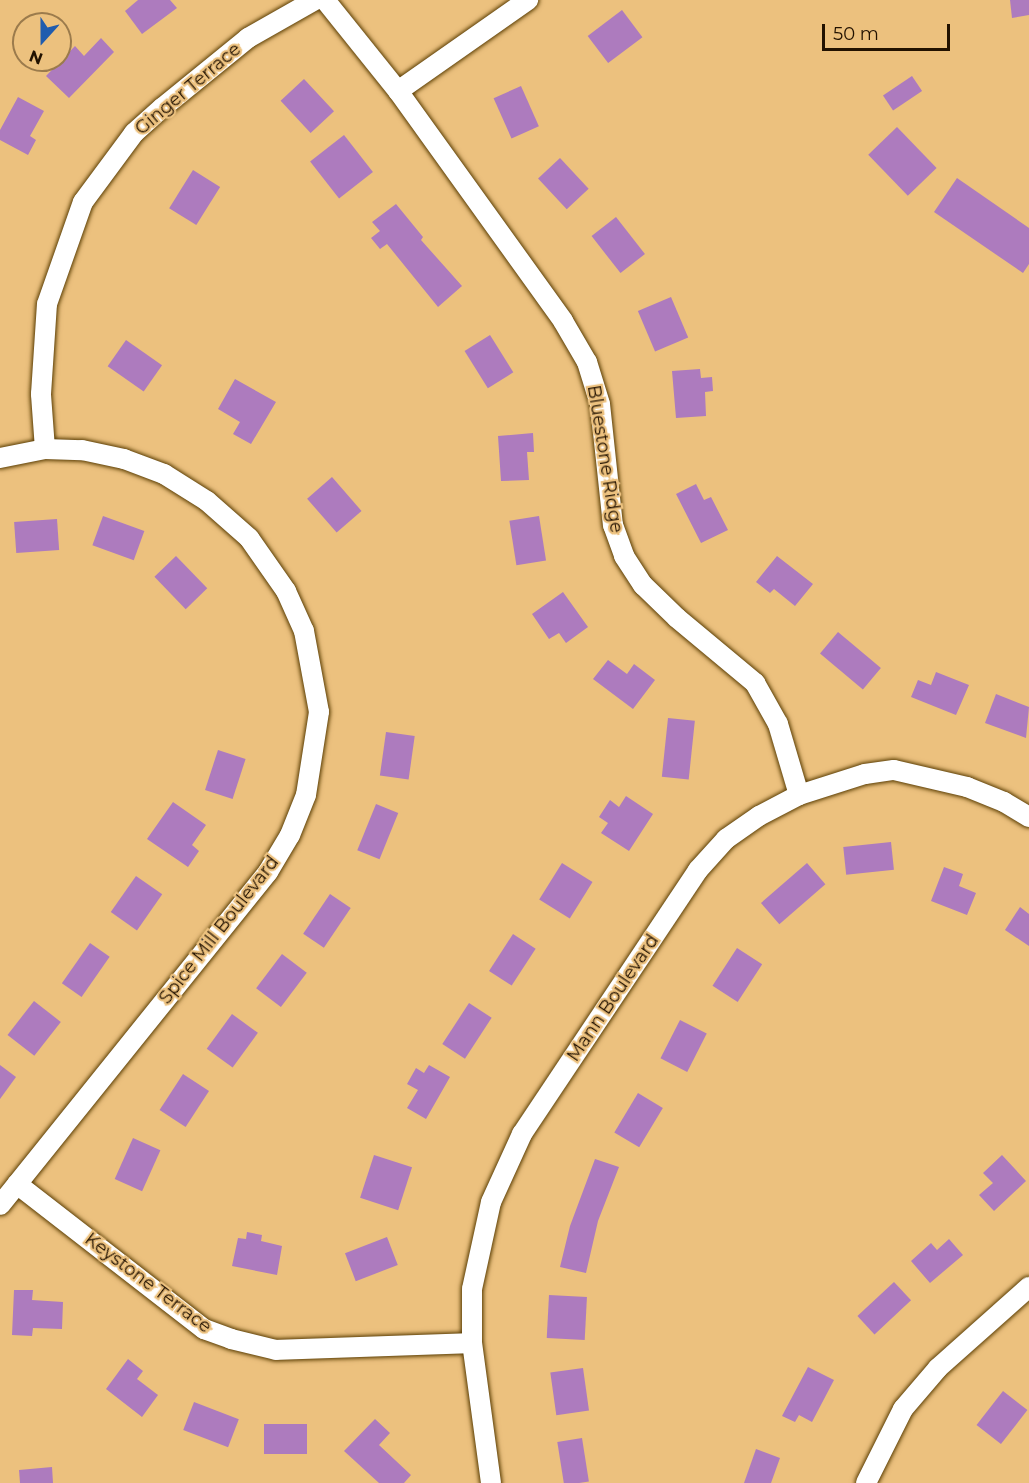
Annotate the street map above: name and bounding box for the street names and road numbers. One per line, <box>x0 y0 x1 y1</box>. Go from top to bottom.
street label: Ginger Terrace <box>131 39 245 139</box>
street label: Bluestone Ridge <box>583 384 627 534</box>
street label: Spice Mill Boulevard <box>155 852 283 1008</box>
street label: Mann Boulevard <box>563 930 663 1066</box>
street label: Keystone Terrace <box>80 1228 216 1338</box>

